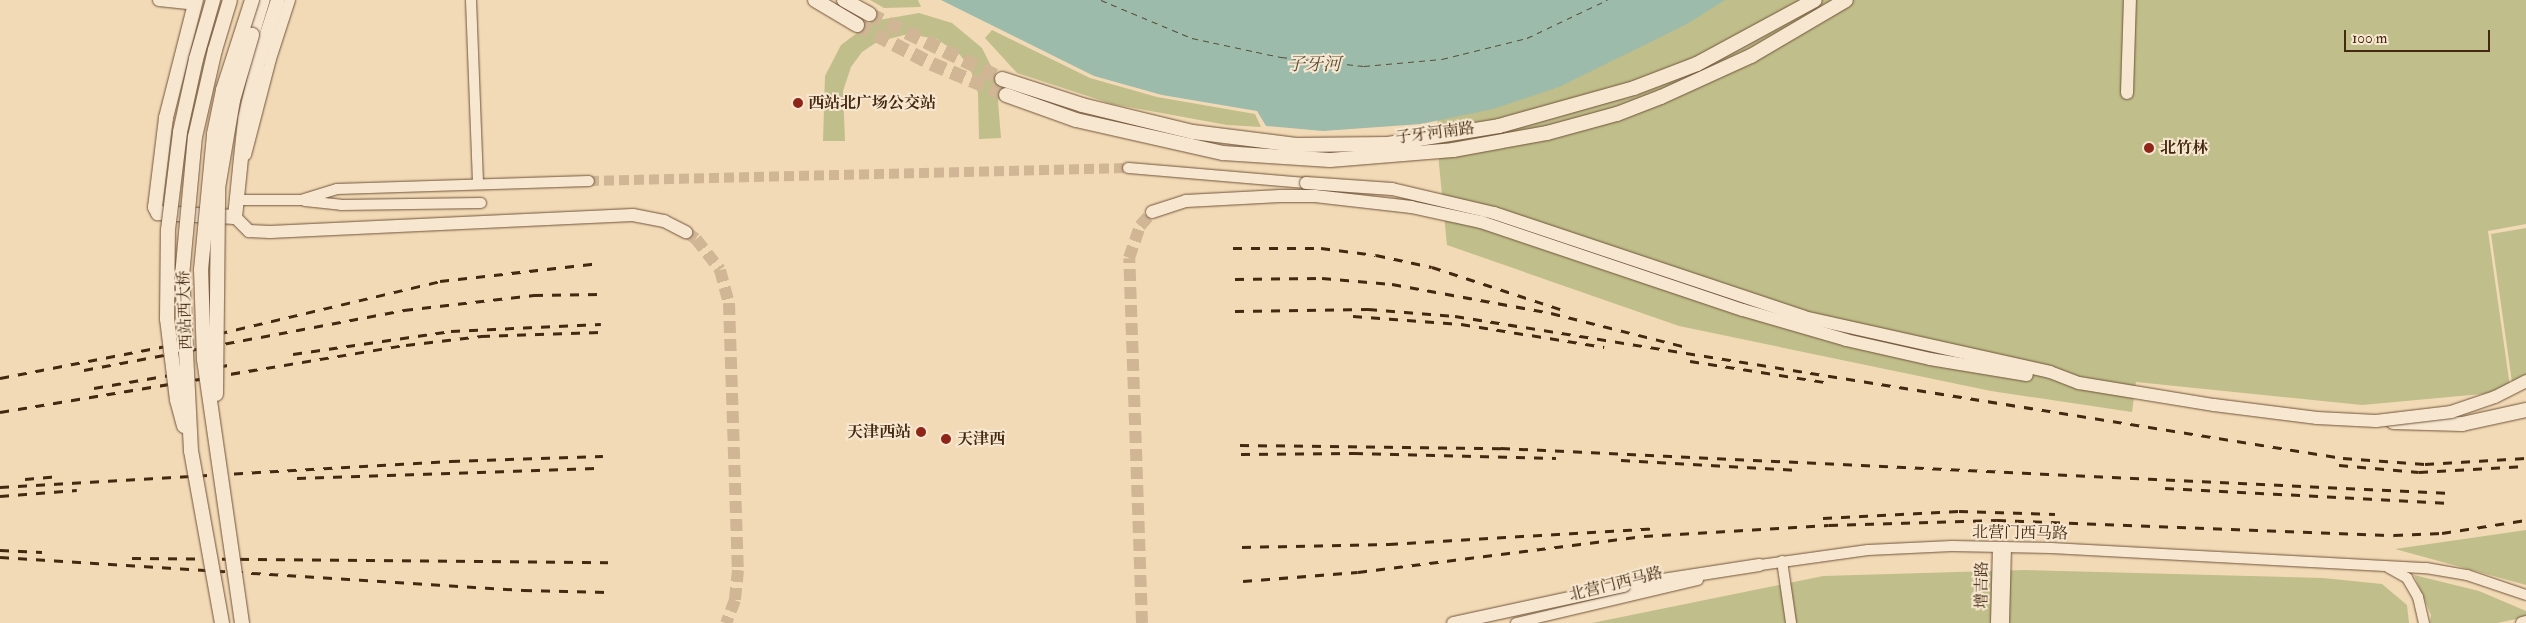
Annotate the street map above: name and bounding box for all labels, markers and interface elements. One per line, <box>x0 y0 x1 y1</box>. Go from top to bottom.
scale bar <box>2346 20 2492 52</box>
text: 100 m <box>2352 29 2387 48</box>
water label: 子牙河 <box>1287 54 1341 76</box>
place label: 西站北广场公交站 <box>808 93 936 113</box>
marker: 西站北广场公交站 <box>792 97 804 109</box>
street label: 子牙河南路 <box>1394 119 1476 147</box>
place label: 北竹林 <box>2160 138 2208 158</box>
marker: 北竹林 <box>2142 141 2156 155</box>
street label: 西站西大桥 <box>174 270 196 350</box>
place label: 天津西站 <box>847 422 911 442</box>
marker: 天津西站 <box>915 426 927 438</box>
place label: 天津西 <box>957 429 1005 449</box>
marker: 天津西 <box>939 432 953 446</box>
street label: 北营门西马路 <box>1972 523 2068 543</box>
street label: 增吉路 <box>1972 561 1992 609</box>
street label: 北营门西马路 <box>1567 563 1665 605</box>

